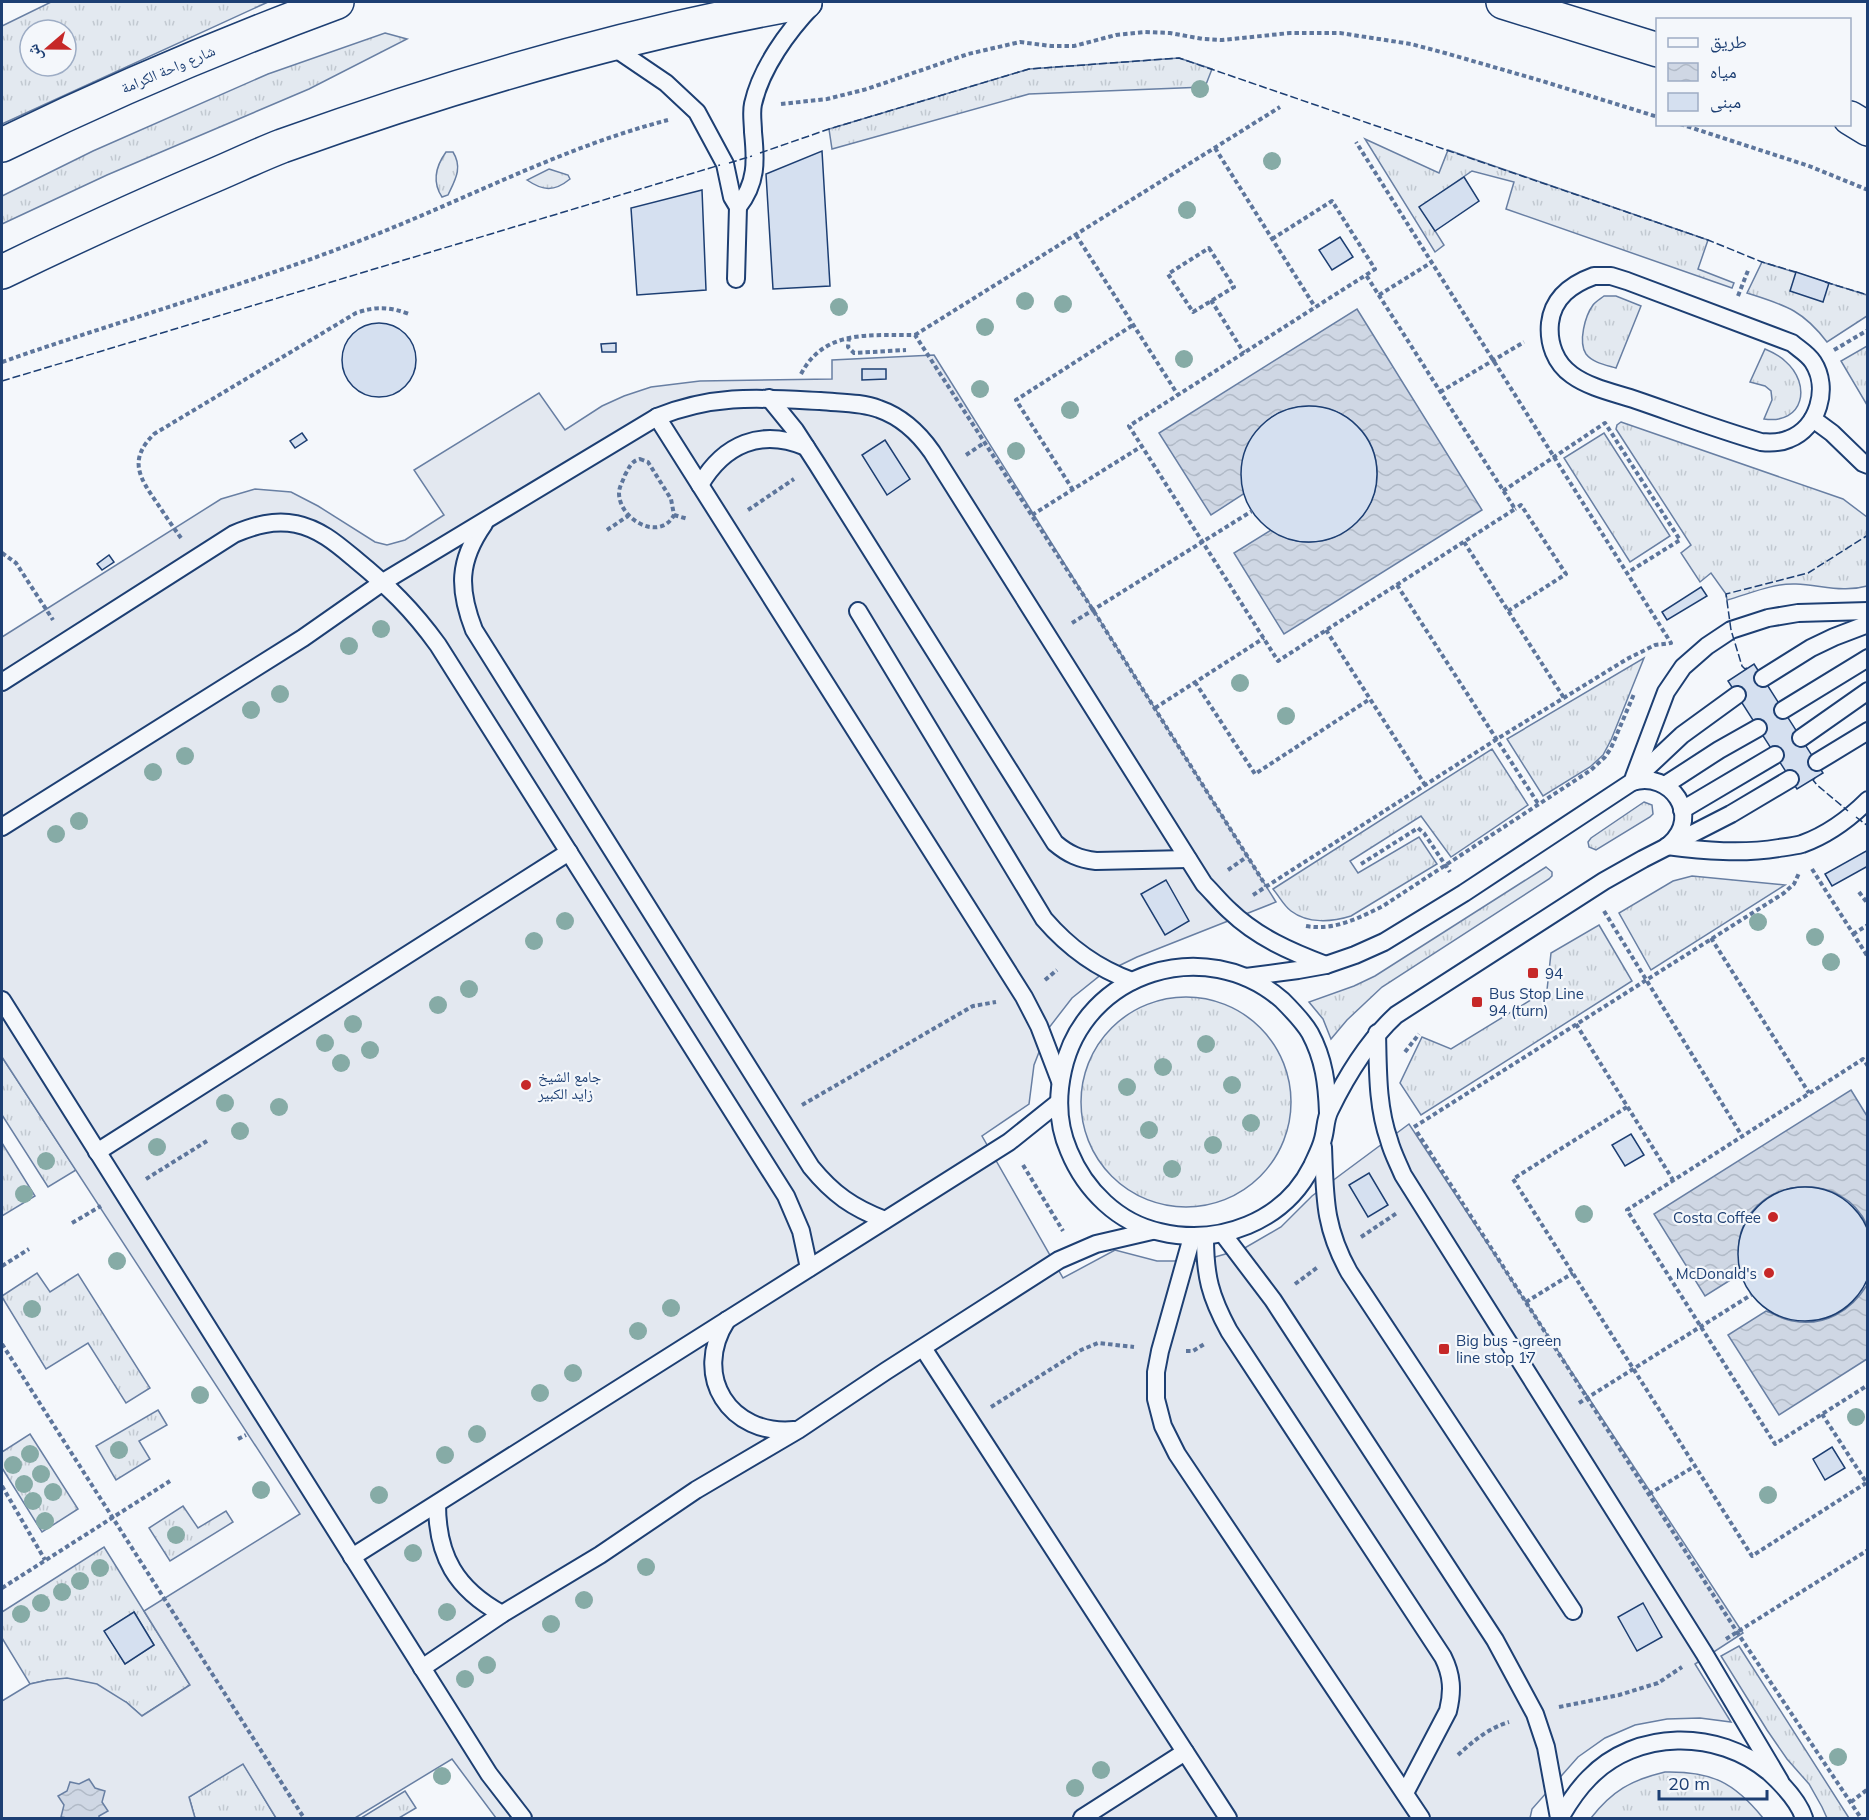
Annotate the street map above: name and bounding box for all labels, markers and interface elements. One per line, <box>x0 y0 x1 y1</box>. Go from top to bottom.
north arrow <box>18 18 78 78</box>
legend <box>1656 18 1851 126</box>
text: طريق <box>1710 30 1747 53</box>
street label: شارع واحة الكرامة <box>118 41 218 98</box>
text: ش <box>22 42 46 65</box>
text: مياه <box>1710 60 1737 83</box>
text: مبنى <box>1710 90 1741 113</box>
place label: 94 <box>1545 964 1563 983</box>
marker: 94 <box>1526 966 1540 980</box>
place label: Bus Stop Line 94 (turn) <box>1489 984 1584 1020</box>
marker: Bus Stop Line 94 (turn) <box>1470 995 1484 1009</box>
place label: جامع الشيخ زايد الكبير <box>537 1067 602 1103</box>
marker: جامع الشيخ زايد الكبير <box>519 1078 533 1092</box>
place label: Costa Coffee <box>1673 1208 1761 1227</box>
marker: Costa Coffee <box>1766 1210 1780 1224</box>
place label: McDonald's <box>1676 1264 1757 1283</box>
marker: McDonald's <box>1762 1266 1776 1280</box>
place label: Big bus - green line stop 17 <box>1456 1331 1562 1367</box>
marker: Big bus - green line stop 17 <box>1437 1342 1451 1356</box>
scale bar <box>1659 1763 1767 1801</box>
text: 20 m <box>1668 1772 1710 1795</box>

